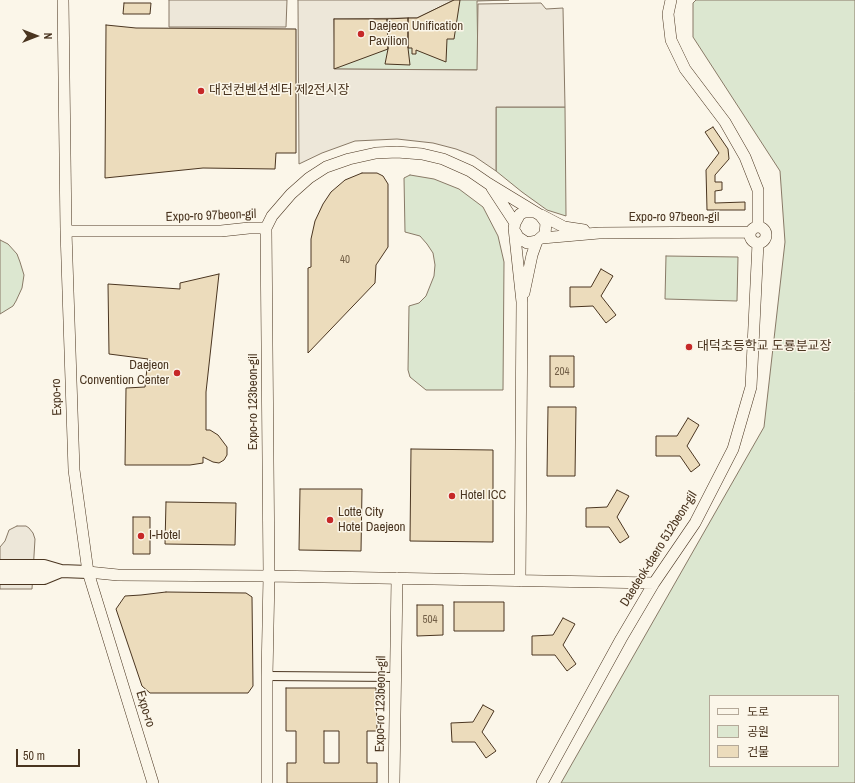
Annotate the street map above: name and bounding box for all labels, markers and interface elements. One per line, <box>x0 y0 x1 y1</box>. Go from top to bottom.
north arrow <box>16 16 56 56</box>
place label: Daejeon Unification Pavilion <box>369 19 463 50</box>
marker: Daejeon Unification Pavilion <box>356 29 366 39</box>
text: N <box>41 33 55 39</box>
place label: 대전컨벤션센터 제2전시장 <box>209 83 349 99</box>
marker: 대전컨벤션센터 제2전시장 <box>196 86 206 96</box>
street label: Expo-ro 97beon-gil <box>165 207 257 225</box>
street label: Expo-ro 97beon-gil <box>629 210 719 226</box>
house number: 40 <box>340 253 350 267</box>
place label: 대덕초등학교 도룡분교장 <box>697 339 832 355</box>
marker: 대덕초등학교 도룡분교장 <box>684 342 694 352</box>
street label: Expo-ro 123beon-gil <box>246 354 262 450</box>
place label: Daejeon Convention Center <box>80 358 169 389</box>
house number: 204 <box>554 365 570 379</box>
marker: Daejeon Convention Center <box>172 368 182 378</box>
street label: Expo-ro <box>49 378 65 416</box>
place label: Hotel ICC <box>460 488 506 504</box>
street label: Daedeok-daero 512beon-gil <box>617 489 701 609</box>
marker: Hotel ICC <box>447 491 457 501</box>
place label: Lotte City Hotel Daejeon <box>338 505 406 536</box>
marker: Lotte City Hotel Daejeon <box>325 515 335 525</box>
place label: I-Hotel <box>149 528 180 544</box>
marker: I-Hotel <box>136 531 146 541</box>
house number: 504 <box>422 613 438 627</box>
street label: Expo-ro 123beon-gil <box>372 656 390 752</box>
street label: Expo-ro <box>132 689 158 729</box>
legend <box>709 695 839 767</box>
text: 도로 <box>747 704 769 720</box>
text: 공원 <box>747 724 769 740</box>
scale bar <box>18 741 82 767</box>
text: 건물 <box>747 744 769 760</box>
text: 50 m <box>23 748 45 764</box>

